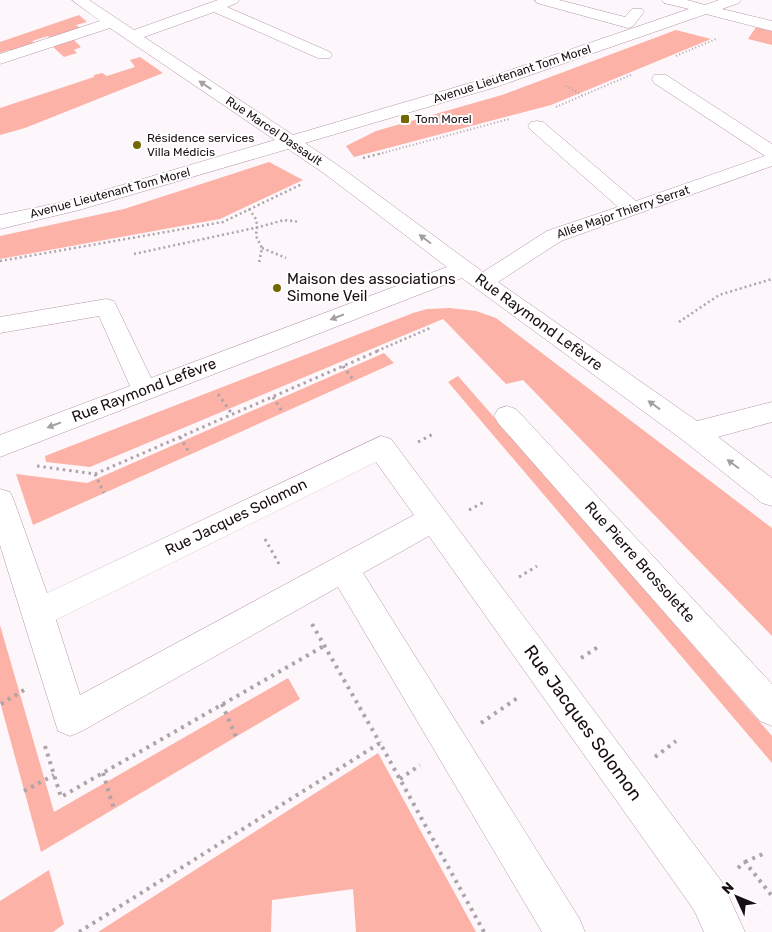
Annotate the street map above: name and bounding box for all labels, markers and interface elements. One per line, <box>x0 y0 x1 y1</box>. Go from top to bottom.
street label: Avenue Lieutenant Tom Morel <box>431 42 593 106</box>
one-way arrow <box>198 80 212 90</box>
street label: Rue Marcel Dassault <box>223 94 325 169</box>
place label: Tom Morel <box>415 112 472 126</box>
marker: Tom Morel <box>399 113 411 125</box>
place label: Résidence services Villa Médicis <box>147 131 254 159</box>
marker: Résidence services Villa Médicis <box>131 139 143 151</box>
street label: Avenue Lieutenant Tom Morel <box>28 165 192 221</box>
street label: Allée Major Thierry Serrat <box>555 183 692 241</box>
one-way arrow <box>419 234 432 245</box>
place label: Maison des associations Simone Veil <box>287 270 456 305</box>
street label: Rue Raymond Lefèvre <box>472 270 606 374</box>
marker: Maison des associations Simone Veil <box>271 282 283 294</box>
one-way arrow <box>329 313 344 321</box>
street label: Rue Raymond Lefèvre <box>69 354 219 426</box>
one-way arrow <box>648 399 661 410</box>
one-way arrow <box>46 421 61 429</box>
one-way arrow <box>727 459 740 470</box>
street label: Rue Jacques Solomon <box>162 475 310 559</box>
street label: Rue Pierre Brossolette <box>581 498 699 626</box>
street label: Rue Jacques Solomon <box>519 641 647 805</box>
north arrow <box>712 872 762 922</box>
text: N <box>718 879 738 898</box>

